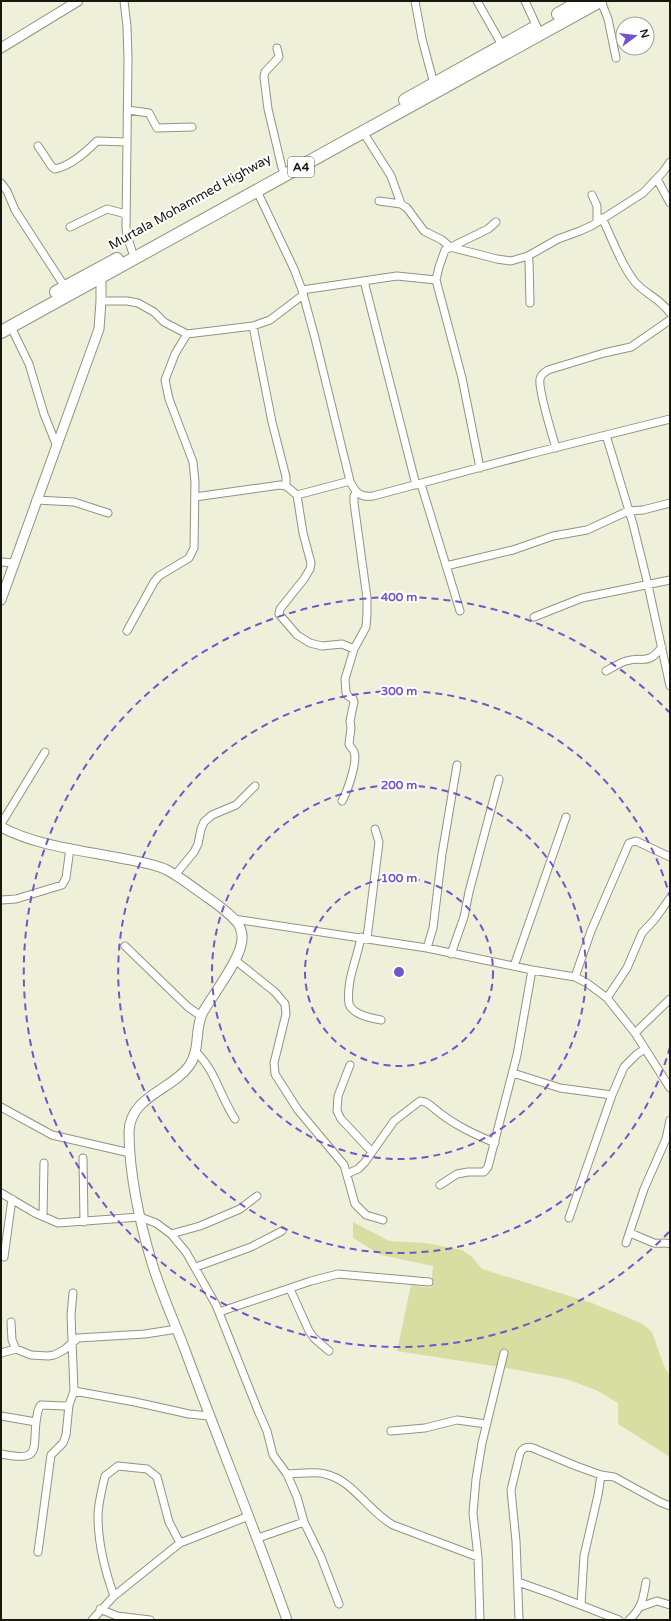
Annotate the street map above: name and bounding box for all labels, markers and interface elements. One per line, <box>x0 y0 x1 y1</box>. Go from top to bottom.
north arrow <box>615 16 655 56</box>
text: N <box>637 28 652 39</box>
street label: Murtala Mohammed Highway <box>106 151 274 253</box>
road number: A4 <box>288 157 314 177</box>
text: 400 m <box>381 590 417 604</box>
text: 300 m <box>381 684 417 698</box>
text: 200 m <box>381 778 417 792</box>
text: 100 m <box>381 871 417 885</box>
centre of rings <box>392 965 406 979</box>

